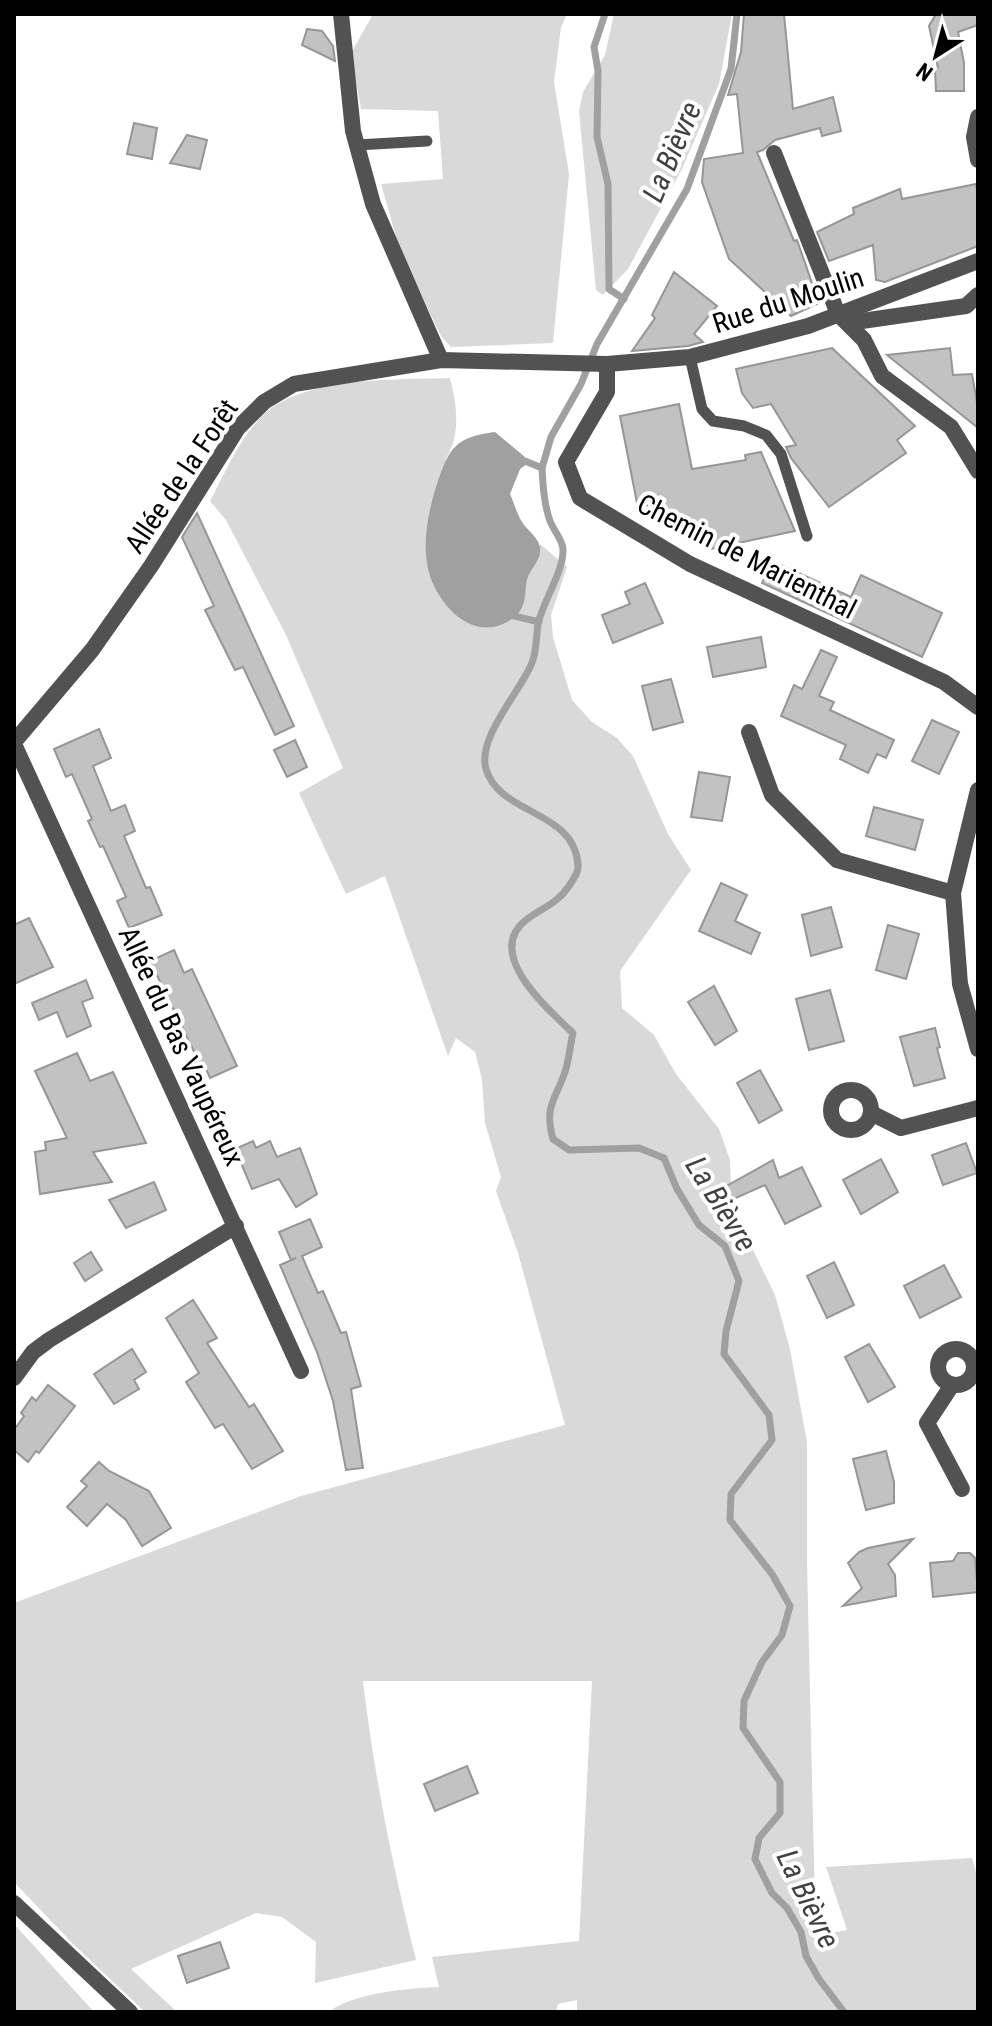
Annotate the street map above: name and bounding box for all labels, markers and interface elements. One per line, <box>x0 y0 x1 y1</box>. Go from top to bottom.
north arrow <box>896 16 976 96</box>
text: N <box>912 58 937 86</box>
water label: La Bièvre <box>635 97 708 207</box>
street label: Rue du Moulin <box>708 261 868 340</box>
street label: Allée de la Forêt <box>118 393 245 559</box>
street label: Chemin de Marienthal <box>632 487 862 626</box>
street label: Allée du Bas Vaupéreux <box>112 922 251 1171</box>
water label: La Bièvre <box>679 1150 764 1258</box>
water label: La Bièvre <box>770 1844 847 1954</box>

